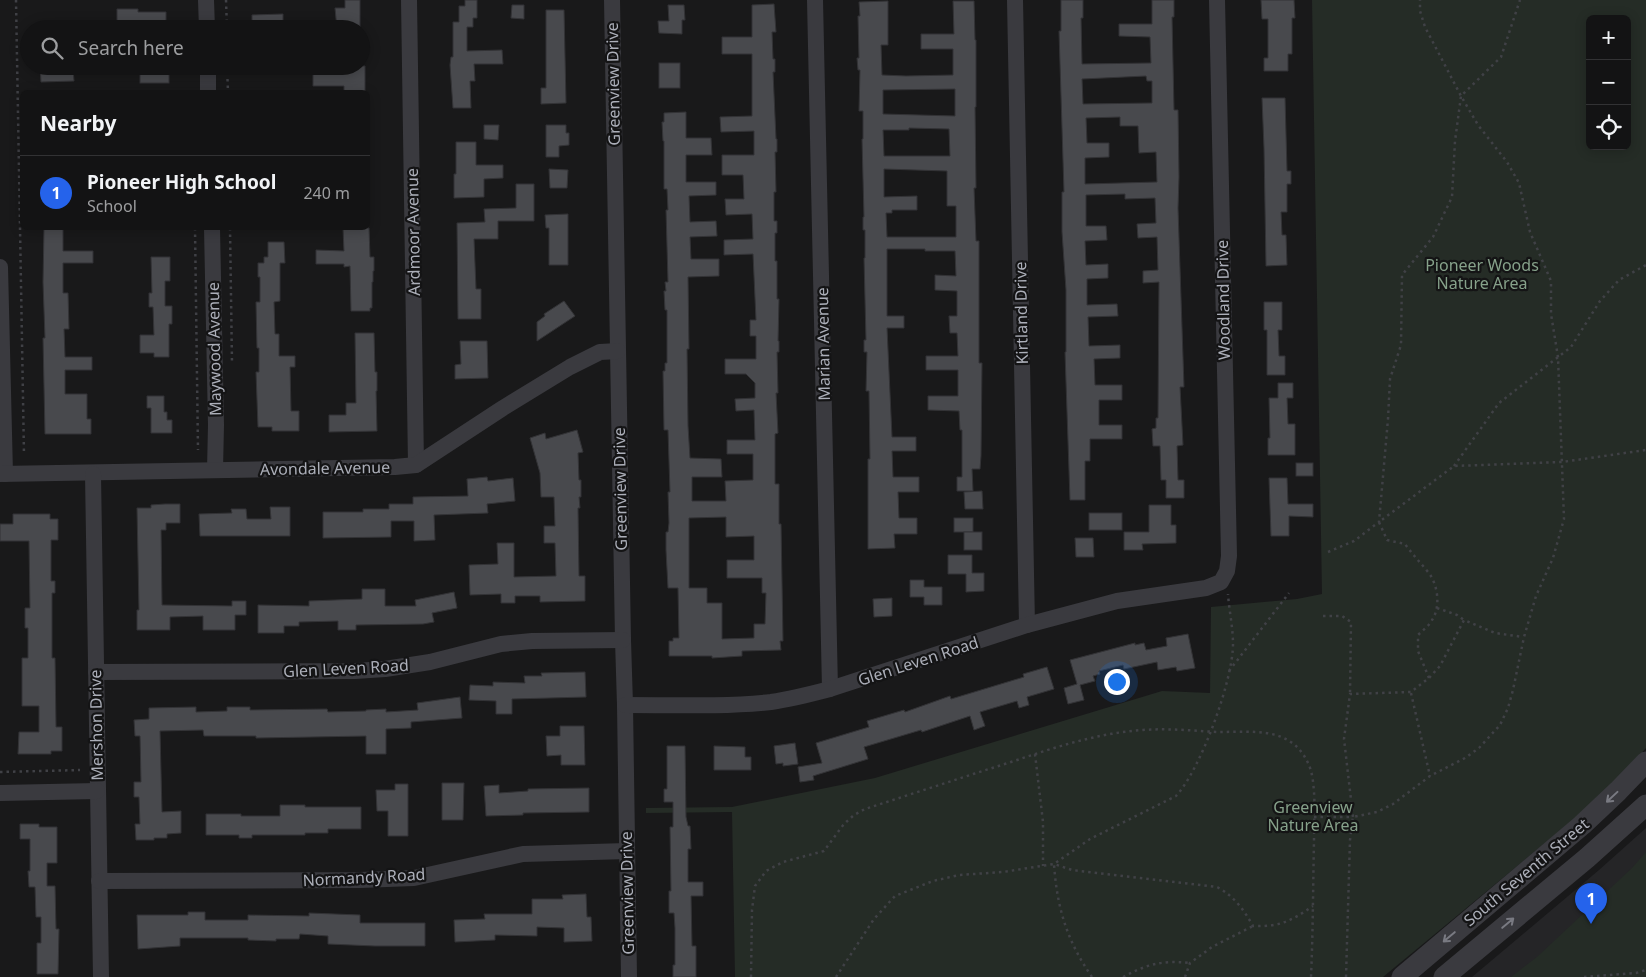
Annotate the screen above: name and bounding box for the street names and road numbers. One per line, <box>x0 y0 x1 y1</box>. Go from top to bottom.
street label: Greenview Drive <box>601 22 625 146</box>
street label: Ardmoor Avenue <box>401 168 425 296</box>
street label: Woodland Drive <box>1211 240 1235 360</box>
street label: Kirtland Drive <box>1009 261 1033 365</box>
street label: Maywood Avenue <box>202 282 226 416</box>
street label: Marian Avenue <box>811 287 835 401</box>
street label: Greenview Drive <box>608 427 632 551</box>
street label: Avondale Avenue <box>260 456 390 480</box>
street label: Glen Leven Road <box>855 631 981 691</box>
street label: Glen Leven Road <box>283 654 409 682</box>
street label: Mershon Drive <box>84 669 108 781</box>
street label: South Seventh Street <box>1459 813 1593 931</box>
street label: Greenview Drive <box>615 831 639 955</box>
street label: Normandy Road <box>302 863 426 891</box>

